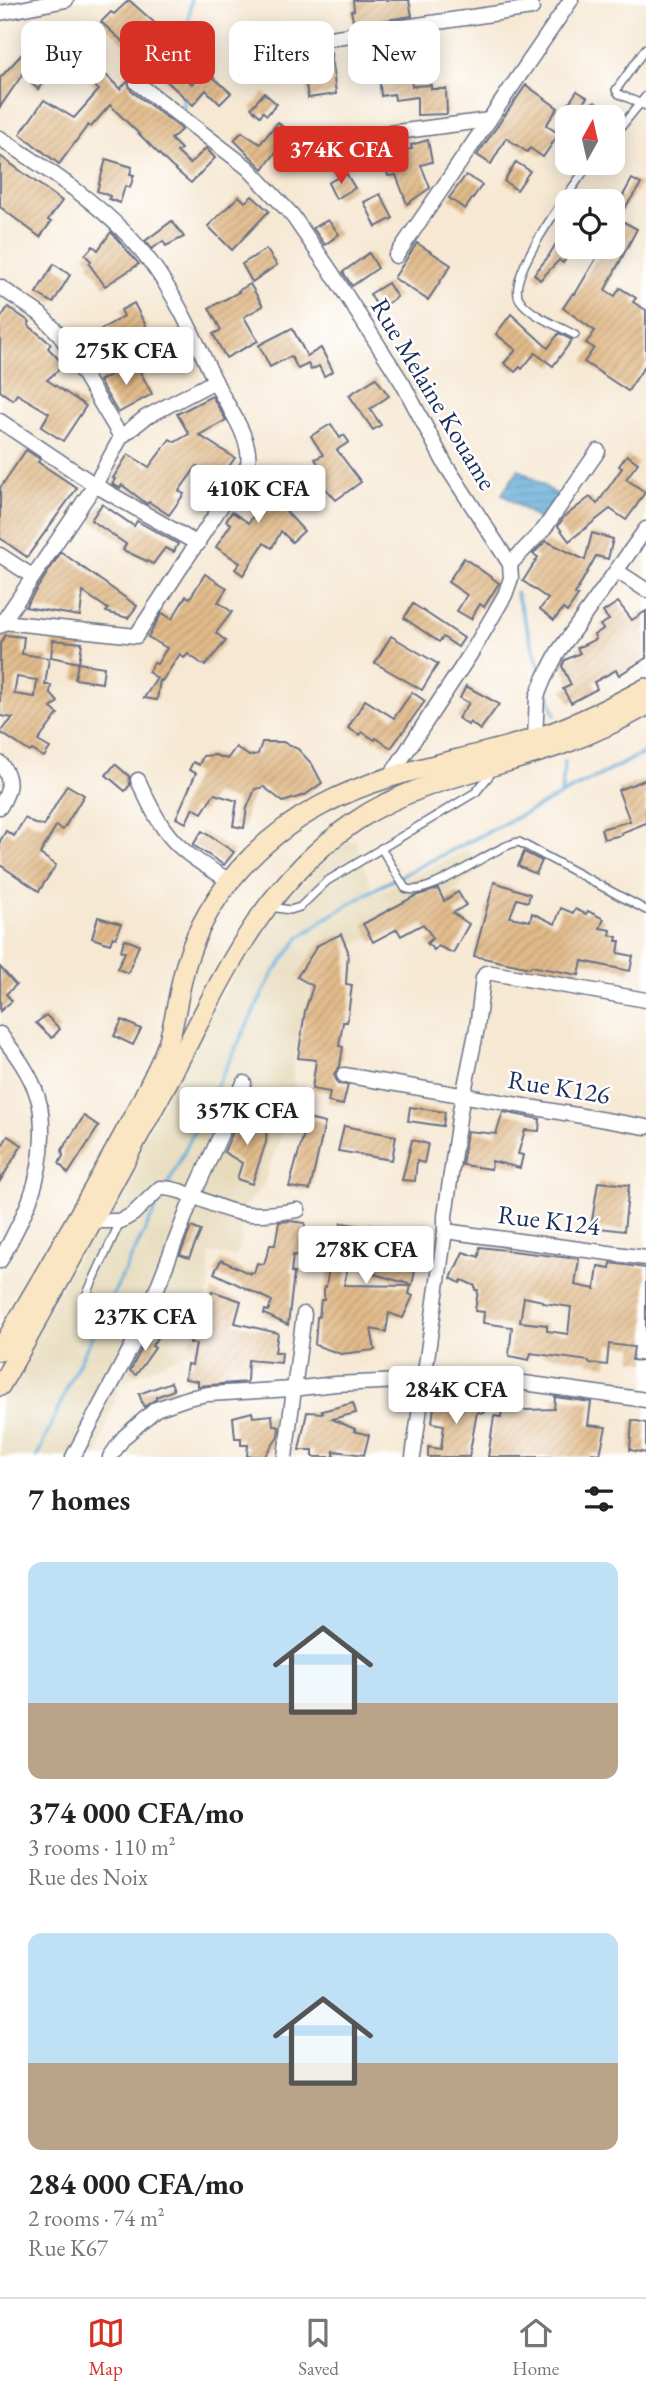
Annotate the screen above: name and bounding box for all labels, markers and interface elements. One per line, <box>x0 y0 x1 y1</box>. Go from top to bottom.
chip: Buy <box>21 21 106 84</box>
chip: Rent <box>120 21 215 84</box>
chip: Filters <box>229 21 334 84</box>
chip: New <box>348 21 440 84</box>
north arrow <box>555 105 625 175</box>
map controls <box>555 105 625 259</box>
pin: 374K CFA <box>269 127 413 186</box>
text: 374K CFA <box>289 134 393 164</box>
button: locate <box>555 189 625 259</box>
street label: Rue Melaine Kouame <box>363 292 505 496</box>
pin: 275K CFA <box>54 328 198 387</box>
text: 275K CFA <box>74 335 178 365</box>
pin: 410K CFA <box>186 466 330 525</box>
text: 410K CFA <box>206 473 310 503</box>
street label: Rue K126 <box>506 1062 612 1112</box>
pin: 357K CFA <box>175 1088 319 1147</box>
text: 357K CFA <box>195 1095 299 1125</box>
street label: Rue K124 <box>496 1197 603 1243</box>
pin: 278K CFA <box>294 1226 438 1286</box>
text: 278K CFA <box>314 1234 418 1264</box>
pin: 237K CFA <box>73 1294 217 1353</box>
text: 237K CFA <box>93 1301 197 1331</box>
pin: 284K CFA <box>384 1366 528 1426</box>
text: 284K CFA <box>404 1374 508 1404</box>
text: 7 homes <box>28 1480 130 1519</box>
icon: filters <box>580 1480 618 1518</box>
icon: home <box>260 1607 386 1733</box>
text: 374 000 CFA/mo <box>28 1793 244 1832</box>
text: 3 rooms · 110 m² <box>28 1832 176 1862</box>
text: Rue des Noix <box>28 1862 148 1892</box>
icon: home <box>260 1978 386 2104</box>
text: 284 000 CFA/mo <box>28 2164 244 2203</box>
text: 2 rooms · 74 m² <box>28 2203 165 2233</box>
text: Rue K67 <box>28 2233 108 2263</box>
tab: Map <box>87 2314 125 2381</box>
tab: Saved <box>298 2314 339 2381</box>
tab: Home <box>512 2314 559 2381</box>

